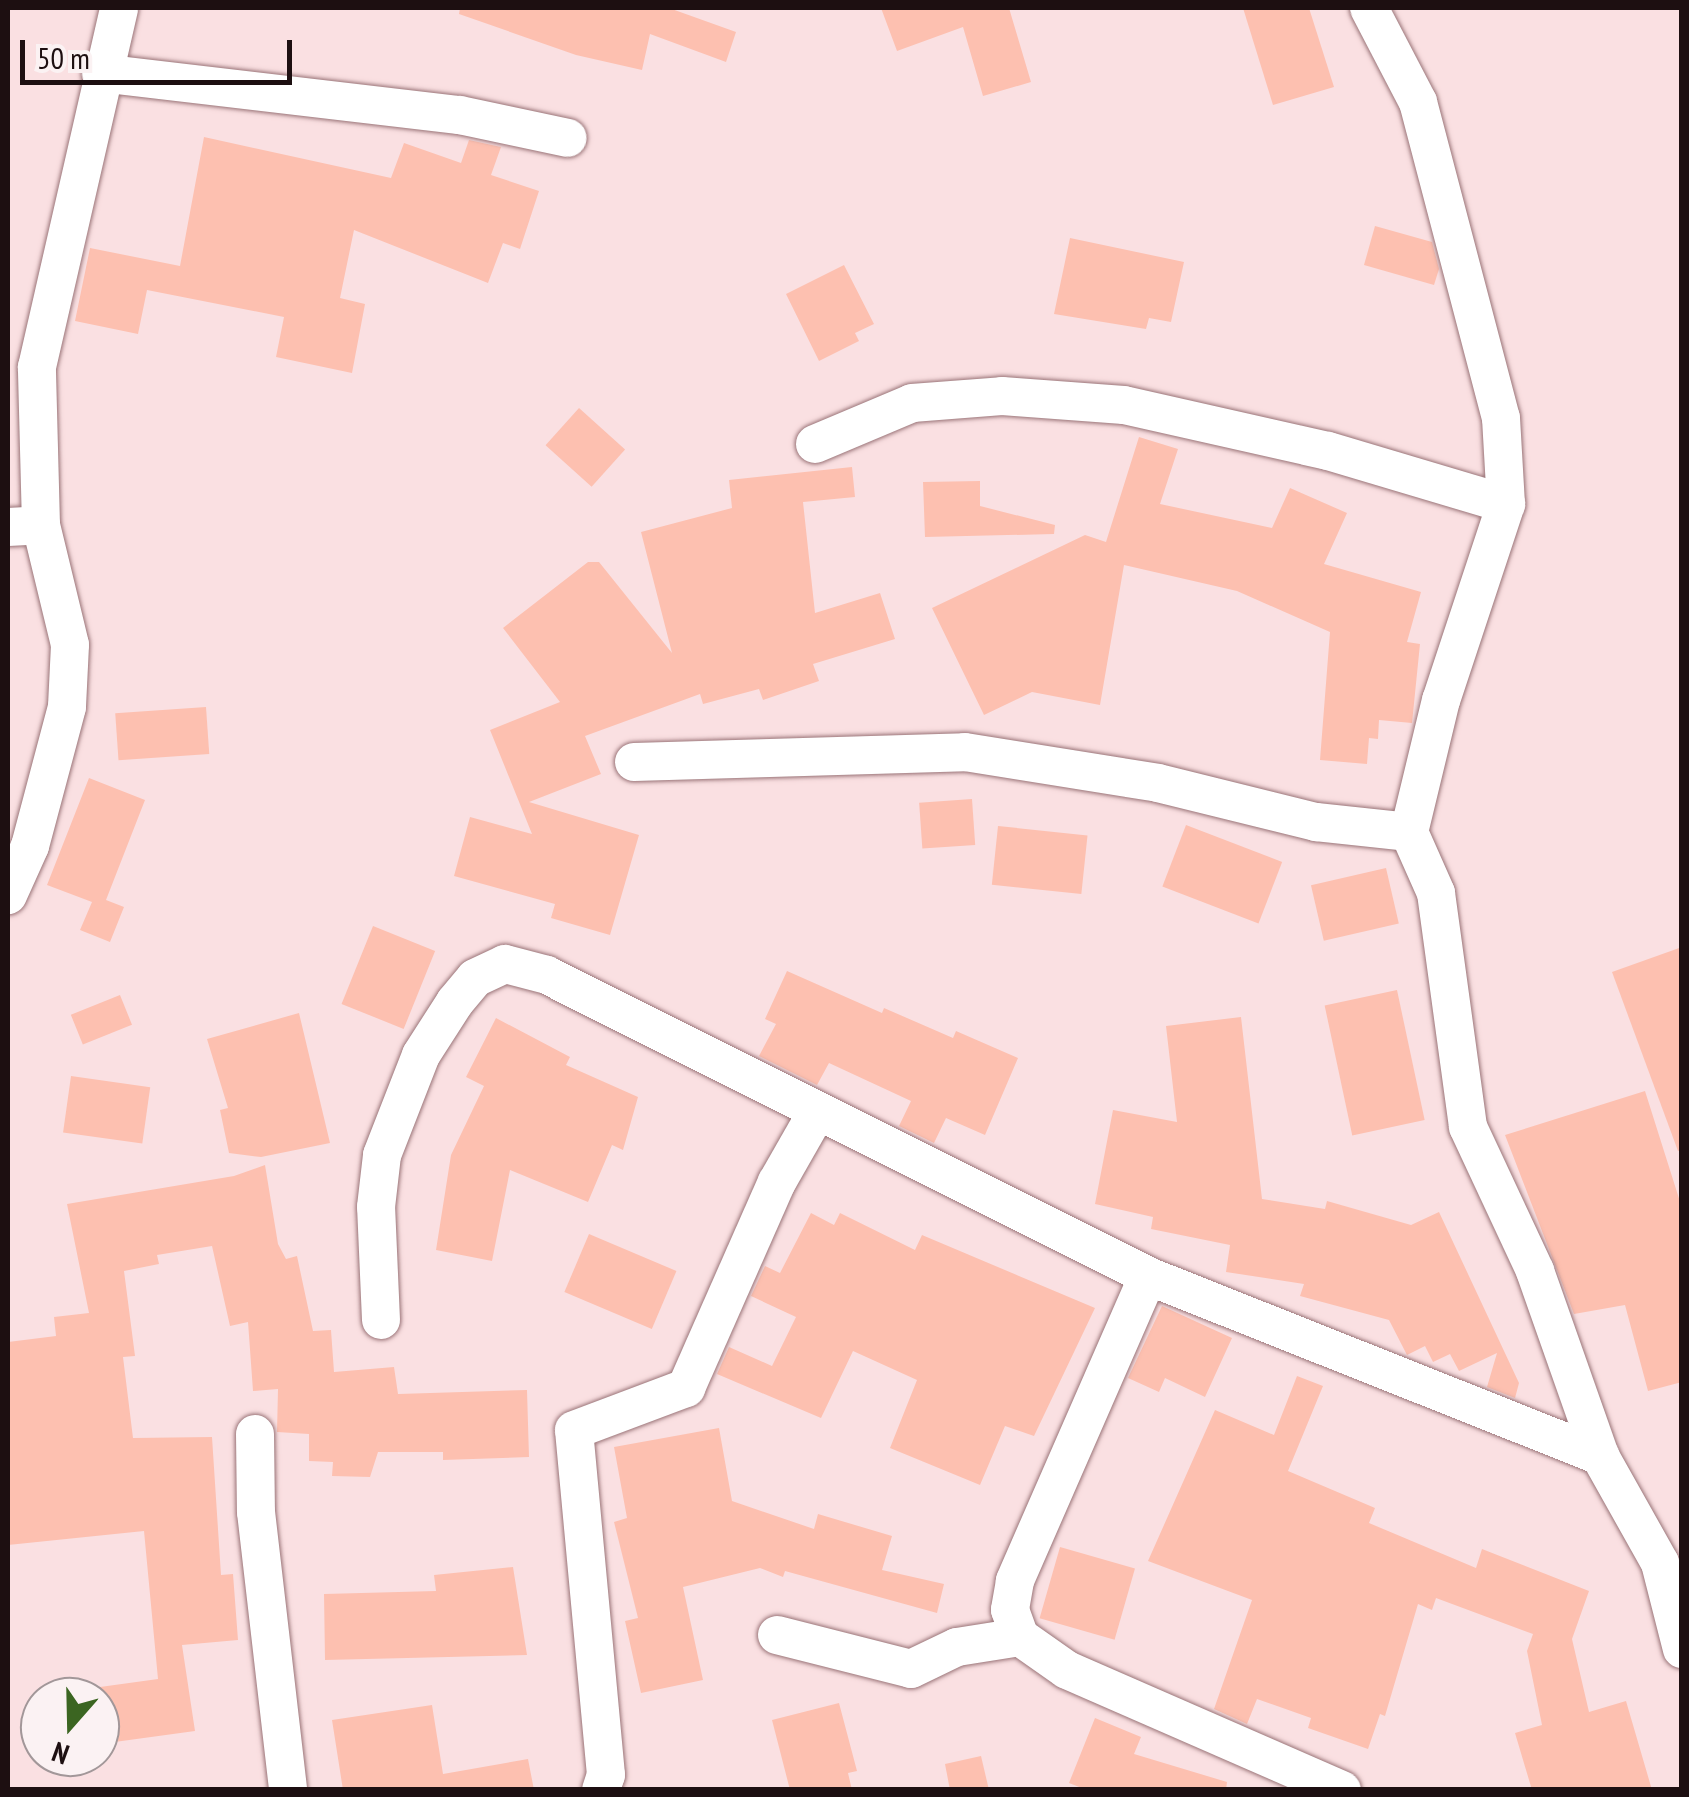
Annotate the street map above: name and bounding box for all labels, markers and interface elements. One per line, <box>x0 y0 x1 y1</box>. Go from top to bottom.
scale bar <box>25 20 298 82</box>
text: 50 m <box>37 38 90 77</box>
north arrow <box>20 1677 120 1777</box>
text: N <box>47 1734 74 1774</box>

